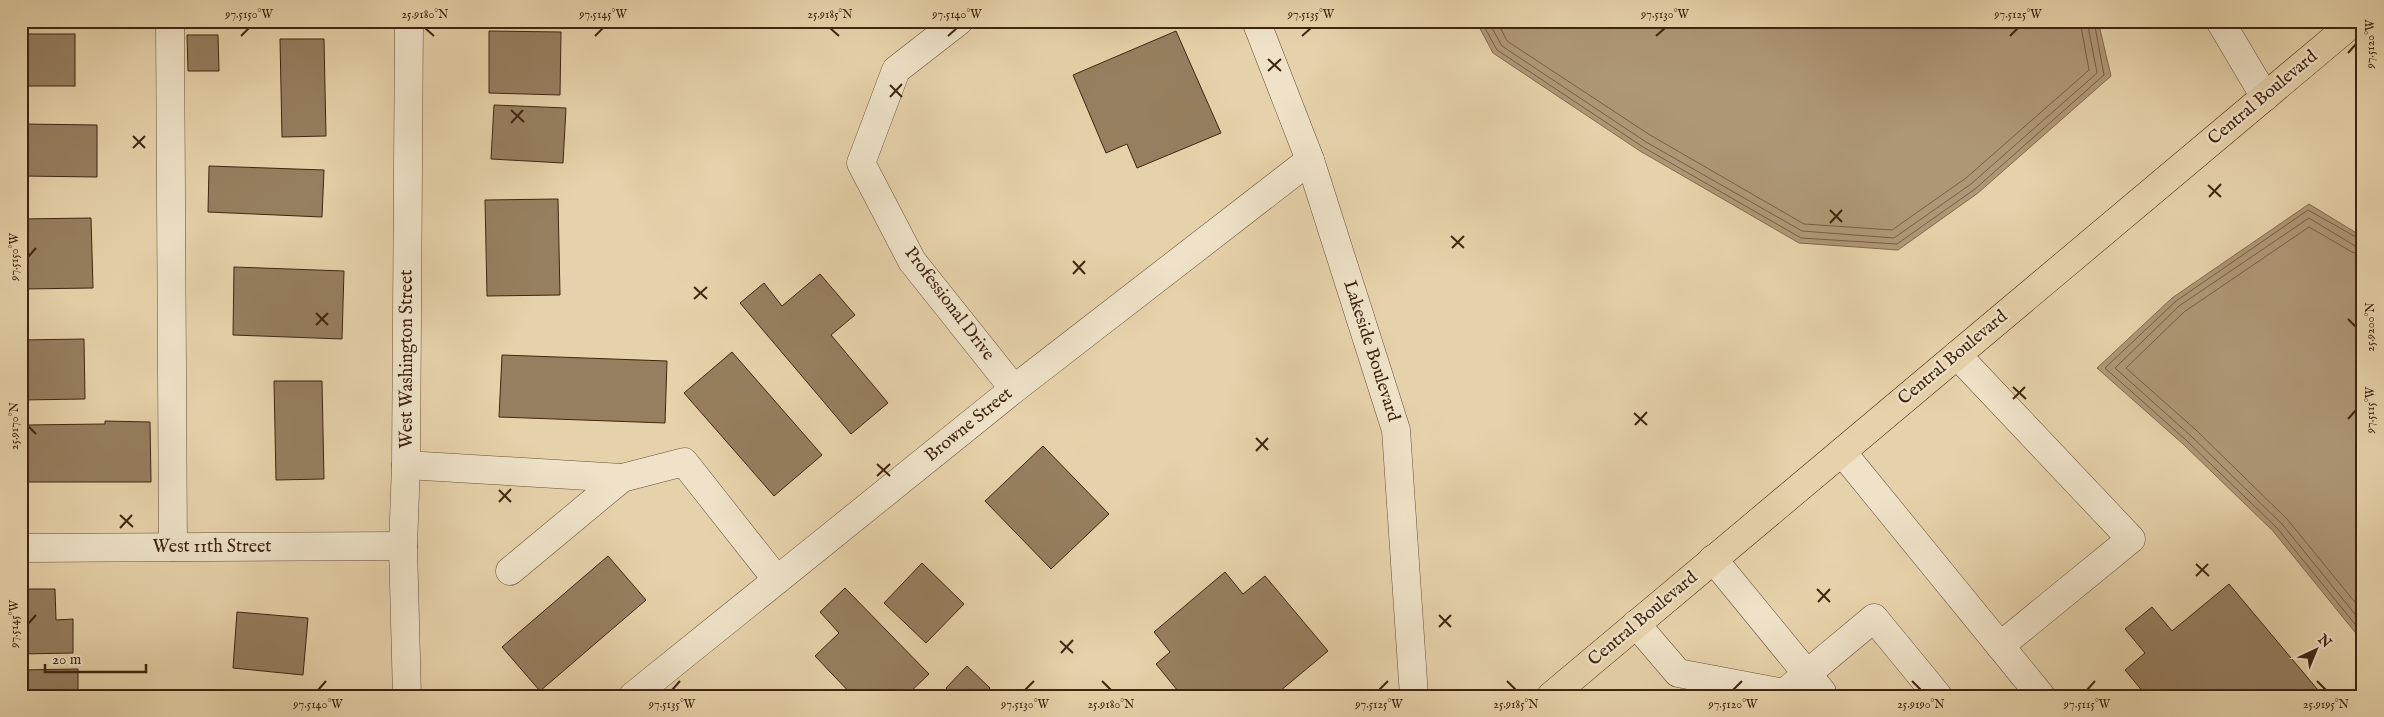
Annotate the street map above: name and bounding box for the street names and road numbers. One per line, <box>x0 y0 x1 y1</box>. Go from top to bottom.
street label: Central Boulevard <box>2204 45 2323 151</box>
street label: Professional Drive <box>899 243 999 365</box>
street label: West Washington Street <box>396 270 419 448</box>
street label: Lakeside Boulevard <box>1337 277 1405 425</box>
street label: Central Boulevard <box>1894 305 2013 411</box>
street label: Browne Street <box>920 383 1018 467</box>
street label: West 11th Street <box>153 536 271 559</box>
street label: Central Boulevard <box>1584 566 1703 672</box>

